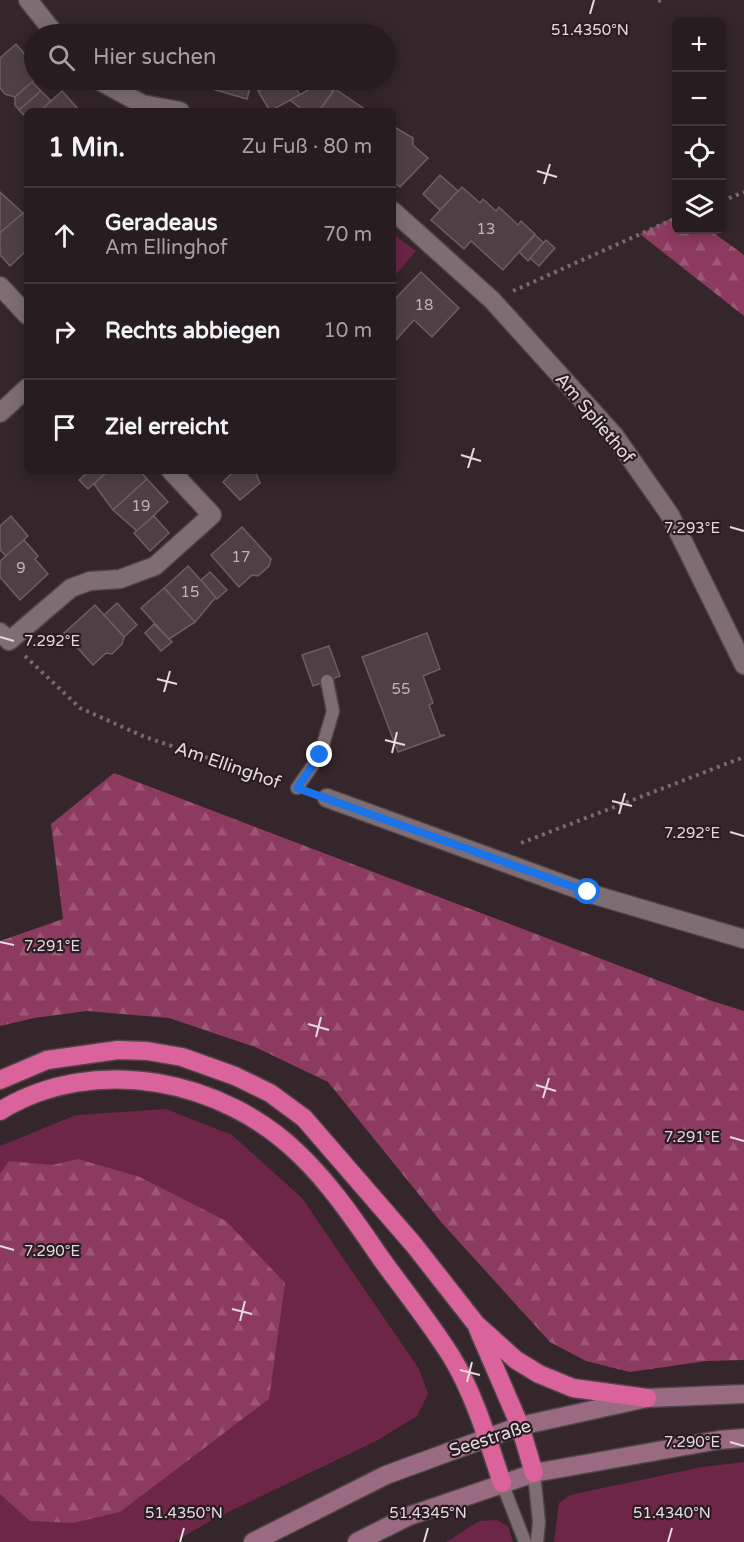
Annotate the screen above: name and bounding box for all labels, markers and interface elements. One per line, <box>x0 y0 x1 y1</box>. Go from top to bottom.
map controls <box>672 18 726 234</box>
button: + <box>672 18 726 72</box>
text: 51.4350°N <box>551 21 629 39</box>
search box <box>24 24 396 90</box>
icon: search <box>45 41 78 74</box>
text: Hier suchen <box>93 44 216 70</box>
button: − <box>672 72 726 126</box>
button: locate <box>672 126 726 180</box>
text: 1 Min. <box>48 132 125 163</box>
text: Zu Fuß · 80 m <box>242 135 372 159</box>
button: layers <box>672 180 726 234</box>
text: Geradeaus <box>105 210 217 236</box>
icon: ahead <box>48 219 81 252</box>
house number: 13 <box>477 220 495 238</box>
text: 70 m <box>323 223 372 247</box>
text: Am Ellinghof <box>105 236 228 260</box>
house number: 18 <box>415 296 433 314</box>
icon: right <box>48 315 81 348</box>
text: Rechts abbiegen <box>105 318 280 344</box>
text: 10 m <box>323 319 372 343</box>
street label: Am Spliethof <box>551 368 639 468</box>
icon: arrive <box>48 411 81 444</box>
text: Ziel erreicht <box>105 414 228 440</box>
house number: 19 <box>132 497 150 515</box>
text: 7.293°E <box>664 519 720 537</box>
house number: 17 <box>232 548 250 566</box>
house number: 9 <box>16 559 26 577</box>
house number: 15 <box>181 583 199 601</box>
text: 7.292°E <box>24 632 80 650</box>
house number: 55 <box>392 680 410 698</box>
street label: Am Ellinghof <box>172 737 284 793</box>
route end <box>306 741 332 767</box>
text: 7.292°E <box>664 824 720 842</box>
route start <box>574 878 600 904</box>
text: 7.291°E <box>24 937 80 955</box>
text: 7.291°E <box>664 1128 720 1146</box>
text: 7.290°E <box>24 1242 80 1260</box>
street label: Seestraße <box>446 1414 534 1462</box>
text: 7.290°E <box>664 1433 720 1451</box>
text: 51.4350°N <box>145 1504 223 1522</box>
text: 51.4345°N <box>389 1504 467 1522</box>
text: 51.4340°N <box>633 1504 711 1522</box>

